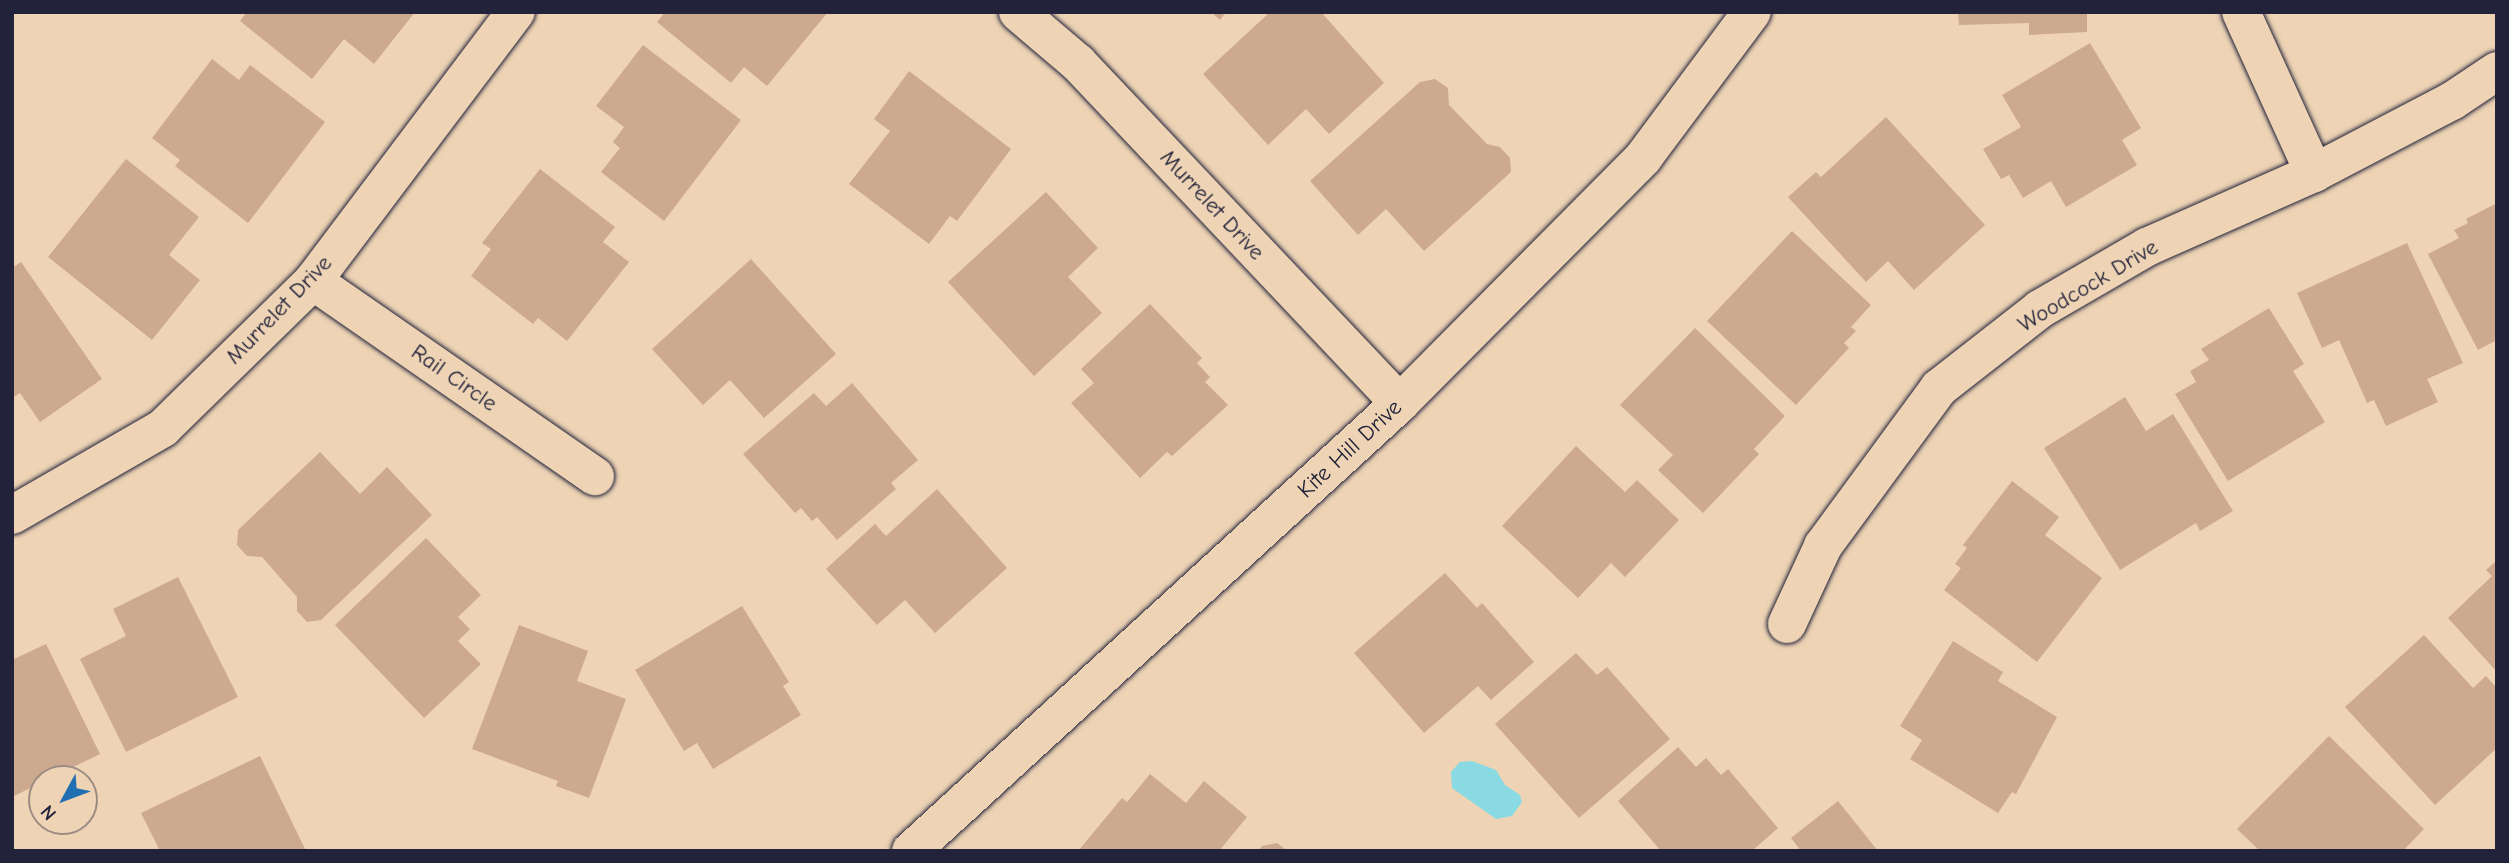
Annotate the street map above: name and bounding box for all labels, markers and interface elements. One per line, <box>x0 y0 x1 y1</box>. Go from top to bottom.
street label: Murrelet Drive <box>1154 144 1270 266</box>
street label: Woodcock Drive <box>2013 233 2163 339</box>
street label: Murrelet Drive <box>220 250 338 370</box>
street label: Rail Circle <box>406 338 502 418</box>
street label: Kite Hill Drive <box>1292 394 1408 504</box>
north arrow <box>28 765 98 835</box>
text: N <box>36 801 61 824</box>

